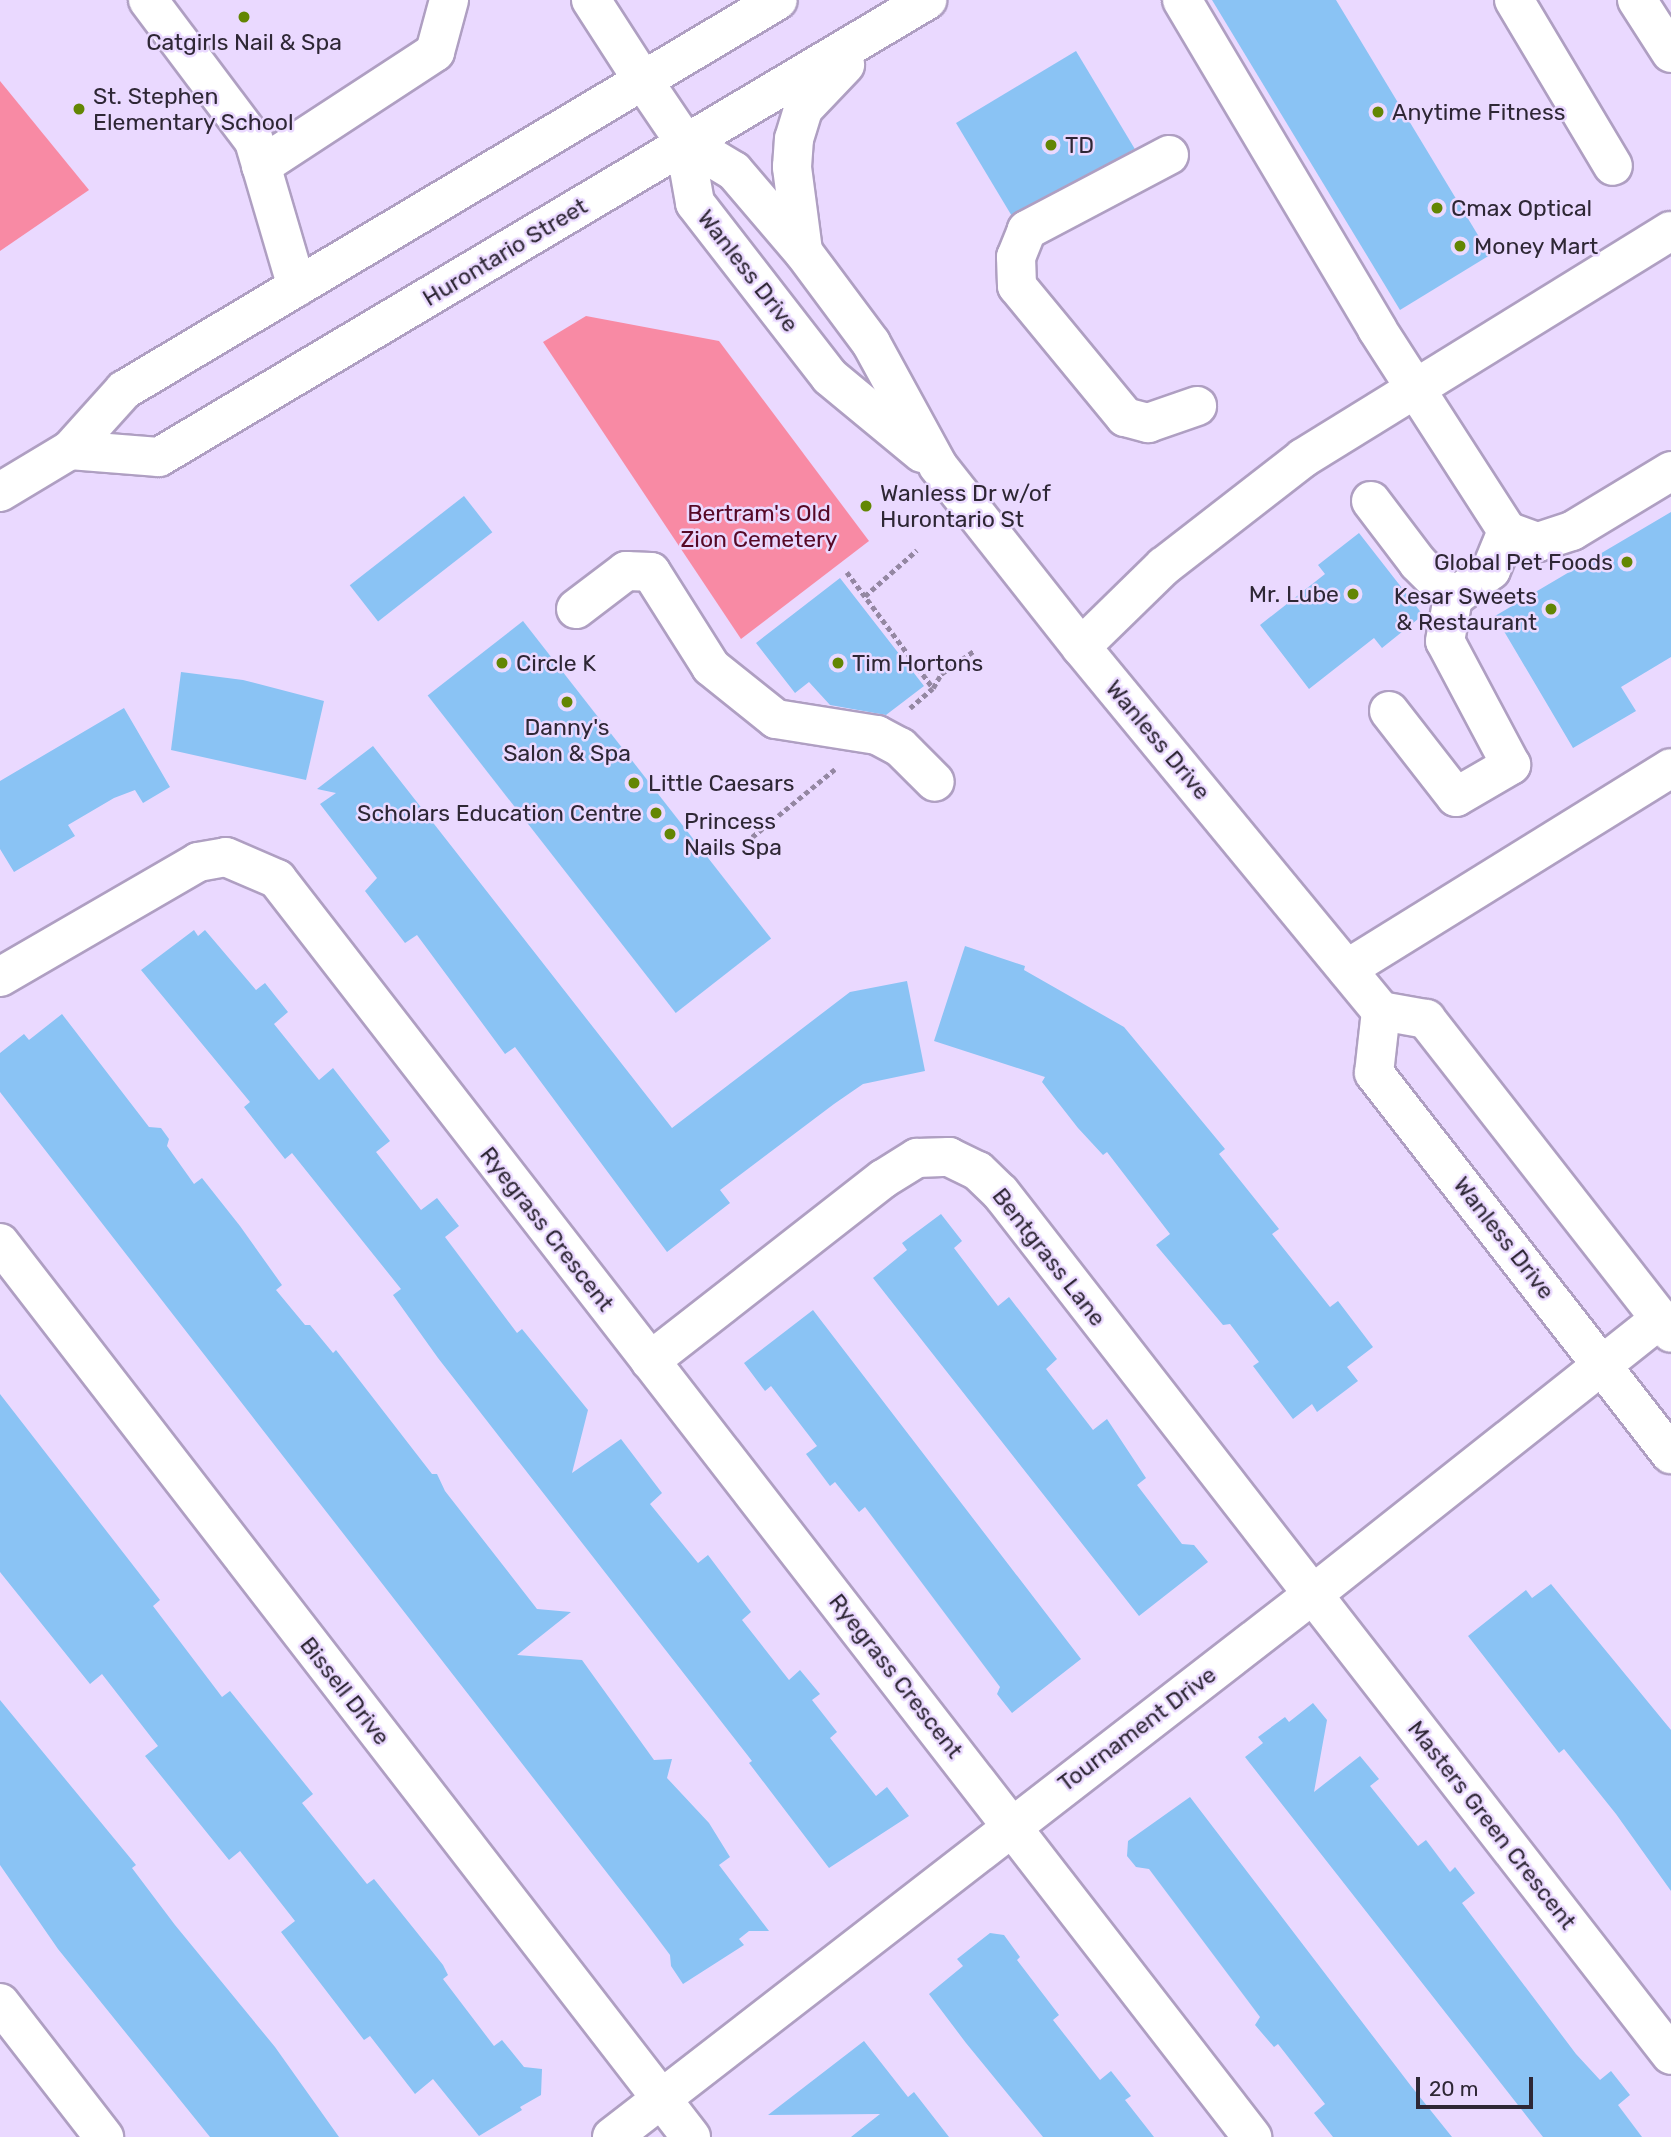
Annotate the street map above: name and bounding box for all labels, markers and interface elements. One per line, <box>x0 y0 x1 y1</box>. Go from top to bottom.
marker: Catgirls Nail & Spa <box>236 9 252 25</box>
place label: Catgirls Nail & Spa <box>146 28 342 56</box>
place label: St. Stephen Elementary School <box>93 82 294 136</box>
place label: Anytime Fitness <box>1392 98 1565 126</box>
marker: St. Stephen Elementary School <box>71 101 87 117</box>
marker: Anytime Fitness <box>1370 104 1386 120</box>
place label: TD <box>1065 131 1094 159</box>
marker: TD <box>1043 137 1059 153</box>
street label: Hurontario Street <box>418 192 592 312</box>
place label: Cmax Optical <box>1451 194 1592 222</box>
marker: Cmax Optical <box>1429 200 1445 216</box>
street label: Wanless Drive <box>692 204 804 338</box>
place label: Money Mart <box>1474 232 1599 260</box>
marker: Money Mart <box>1452 238 1468 254</box>
place label: Wanless Dr w/of Hurontario St <box>880 479 1052 533</box>
marker: Wanless Dr w/of Hurontario St <box>858 498 874 514</box>
park label: Bertram's Old Zion Cemetery <box>681 499 837 553</box>
place label: Global Pet Foods <box>1434 548 1613 576</box>
marker: Global Pet Foods <box>1619 554 1635 570</box>
place label: Mr. Lube <box>1249 580 1339 608</box>
place label: Kesar Sweets & Restaurant <box>1393 582 1537 636</box>
marker: Mr. Lube <box>1345 586 1361 602</box>
marker: Kesar Sweets & Restaurant <box>1543 601 1559 617</box>
place label: Circle K <box>516 649 596 677</box>
place label: Tim Hortons <box>852 649 983 677</box>
marker: Circle K <box>494 655 510 671</box>
marker: Tim Hortons <box>830 655 846 671</box>
street label: Wanless Drive <box>1100 675 1216 805</box>
marker: Danny's Salon & Spa <box>559 694 575 710</box>
place label: Danny's Salon & Spa <box>503 713 631 767</box>
place label: Little Caesars <box>648 769 794 797</box>
marker: Little Caesars <box>626 775 642 791</box>
place label: Scholars Education Centre <box>357 799 642 827</box>
marker: Scholars Education Centre <box>648 805 664 821</box>
place label: Princess Nails Spa <box>684 807 782 861</box>
marker: Princess Nails Spa <box>662 826 678 842</box>
street label: Ryegrass Crescent <box>474 1141 620 1317</box>
street label: Wanless Drive <box>1448 1171 1560 1305</box>
street label: Bentgrass Lane <box>987 1182 1111 1332</box>
street label: Ryegrass Crescent <box>823 1588 969 1764</box>
street label: Bissell Drive <box>294 1632 396 1750</box>
street label: Tournament Drive <box>1053 1661 1221 1797</box>
street label: Masters Green Crescent <box>1402 1715 1582 1935</box>
scale bar <box>1419 2064 1536 2108</box>
text: 20 m <box>1429 2076 1478 2101</box>

